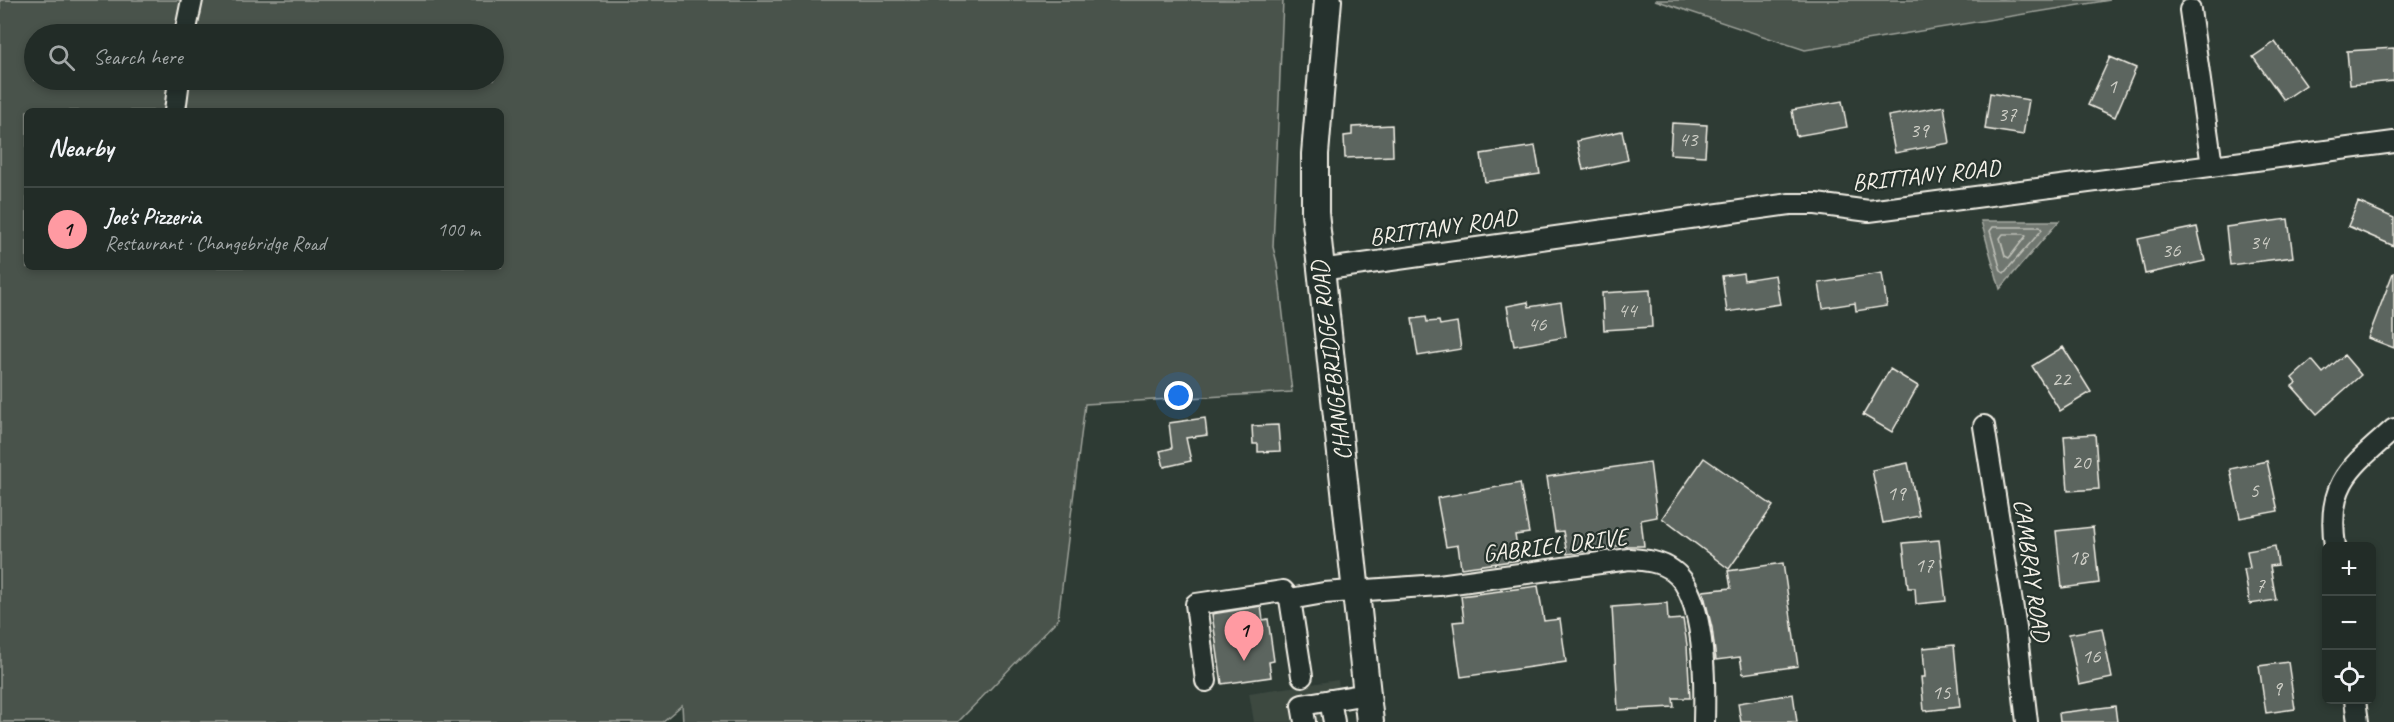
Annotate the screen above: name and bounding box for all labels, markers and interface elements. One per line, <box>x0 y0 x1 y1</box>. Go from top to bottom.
search box <box>24 24 504 90</box>
icon: search <box>45 41 78 74</box>
text: Search here <box>93 43 183 71</box>
house number: 1 <box>2107 73 2118 99</box>
house number: 37 <box>1998 101 2018 127</box>
house number: 39 <box>1910 117 1930 143</box>
house number: 43 <box>1679 126 1699 152</box>
text: Nearby <box>48 131 113 164</box>
street label: BRITTANY ROAD <box>1851 152 2004 198</box>
street label: BRITTANY ROAD <box>1367 202 1521 252</box>
text: Joe's Pizzeria <box>105 203 201 231</box>
text: 1 <box>63 217 72 242</box>
text: 100 m <box>437 217 480 242</box>
house number: 34 <box>2250 229 2271 255</box>
text: Restaurant · Changebridge Road <box>105 231 326 256</box>
house number: 36 <box>2162 237 2181 263</box>
street label: CHANGEBRIDGE ROAD <box>1304 258 1358 462</box>
house number: 44 <box>1618 297 1639 323</box>
house number: 46 <box>1528 311 1547 337</box>
house number: 22 <box>2052 366 2072 392</box>
your location <box>1164 381 1193 410</box>
house number: 20 <box>2072 449 2092 475</box>
house number: 5 <box>2249 477 2260 503</box>
house number: 19 <box>1887 480 1907 506</box>
street label: CAMBRAY ROAD <box>2007 497 2057 645</box>
street label: GABRIEL DRIVE <box>1481 521 1632 569</box>
map controls <box>2322 542 2376 704</box>
button: + <box>2322 542 2376 596</box>
house number: 18 <box>2069 544 2090 570</box>
house number: 17 <box>1915 552 1935 578</box>
house number: 7 <box>2255 572 2266 598</box>
button: − <box>2322 596 2376 650</box>
pin: 1 <box>1224 612 1264 661</box>
house number: 16 <box>2082 643 2101 669</box>
button: locate <box>2322 650 2376 704</box>
house number: 9 <box>2272 675 2283 701</box>
house number: 15 <box>1932 679 1952 705</box>

